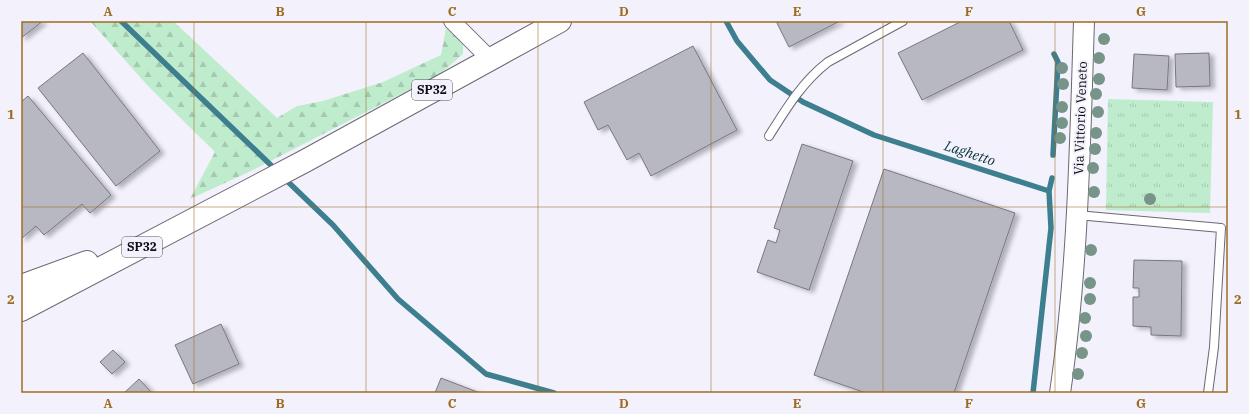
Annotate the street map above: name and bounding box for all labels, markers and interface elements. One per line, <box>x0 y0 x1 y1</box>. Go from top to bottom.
text: A <box>103 3 113 20</box>
text: B <box>275 3 285 20</box>
text: C <box>448 3 457 20</box>
text: D <box>619 3 629 20</box>
text: E <box>793 3 801 20</box>
text: F <box>965 3 973 20</box>
text: G <box>1136 3 1146 20</box>
street label: Via Vittorio Veneto <box>1070 61 1091 175</box>
road number: SP32 <box>412 80 452 100</box>
text: 1 <box>7 106 15 123</box>
text: 1 <box>1234 106 1242 123</box>
water label: Laghetto <box>941 136 998 170</box>
road number: SP32 <box>122 237 162 257</box>
text: 2 <box>7 291 15 308</box>
text: 2 <box>1234 291 1242 308</box>
text: A <box>103 395 113 412</box>
text: B <box>275 395 285 412</box>
text: C <box>448 395 457 412</box>
text: D <box>619 395 629 412</box>
text: E <box>793 395 801 412</box>
text: F <box>965 395 973 412</box>
text: G <box>1136 395 1146 412</box>

